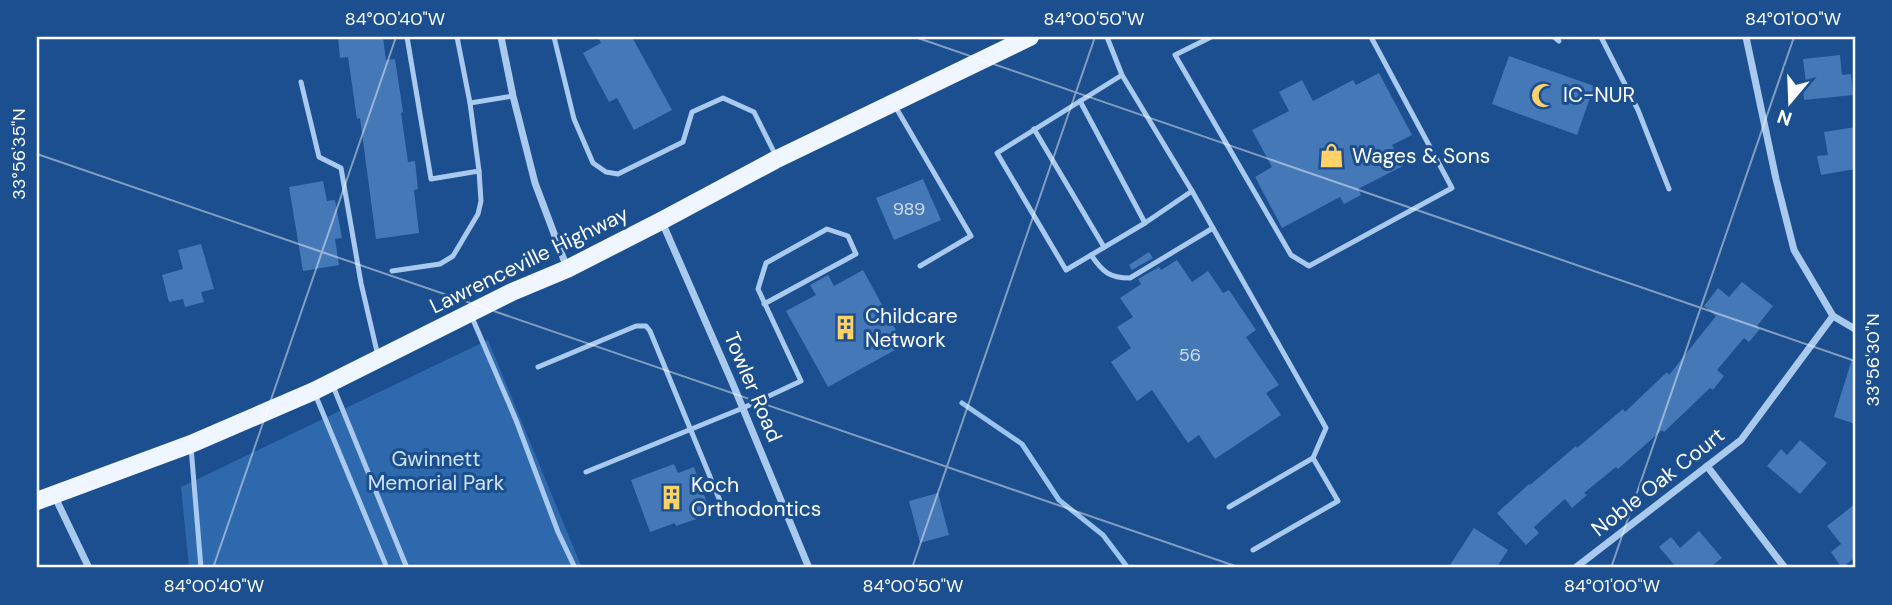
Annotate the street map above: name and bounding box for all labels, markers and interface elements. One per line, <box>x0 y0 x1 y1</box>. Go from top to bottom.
text: 84°00'40"W <box>345 7 445 31</box>
text: 84°00'50"W <box>1044 7 1144 31</box>
text: 84°01'00"W <box>1745 7 1841 31</box>
north arrow <box>1756 66 1826 136</box>
mosque icon: IC-NUR <box>1529 81 1557 109</box>
place label: IC-NUR <box>1563 81 1635 109</box>
text: N <box>1774 104 1795 132</box>
text: 33°56'35"N <box>7 108 31 200</box>
shop icon: Wages & Sons <box>1318 142 1346 170</box>
place label: Wages & Sons <box>1352 142 1490 170</box>
house number: 989 <box>893 197 925 221</box>
street label: Lawrenceville Highway <box>425 200 633 320</box>
place label: Childcare Network <box>865 302 958 354</box>
text: 33°56'30"N <box>1861 313 1885 407</box>
building icon: Childcare Network <box>831 314 859 342</box>
street label: Towler Road <box>717 328 789 446</box>
house number: 56 <box>1179 343 1201 367</box>
street label: Noble Oak Court <box>1586 421 1730 543</box>
park label: Gwinnett Memorial Park <box>368 445 505 497</box>
place label: Koch Orthodontics <box>691 471 821 523</box>
building icon: Koch Orthodontics <box>657 483 685 511</box>
text: 84°00'40"W <box>164 574 264 598</box>
text: 84°00'50"W <box>863 574 963 598</box>
text: 84°01'00"W <box>1564 574 1660 598</box>

